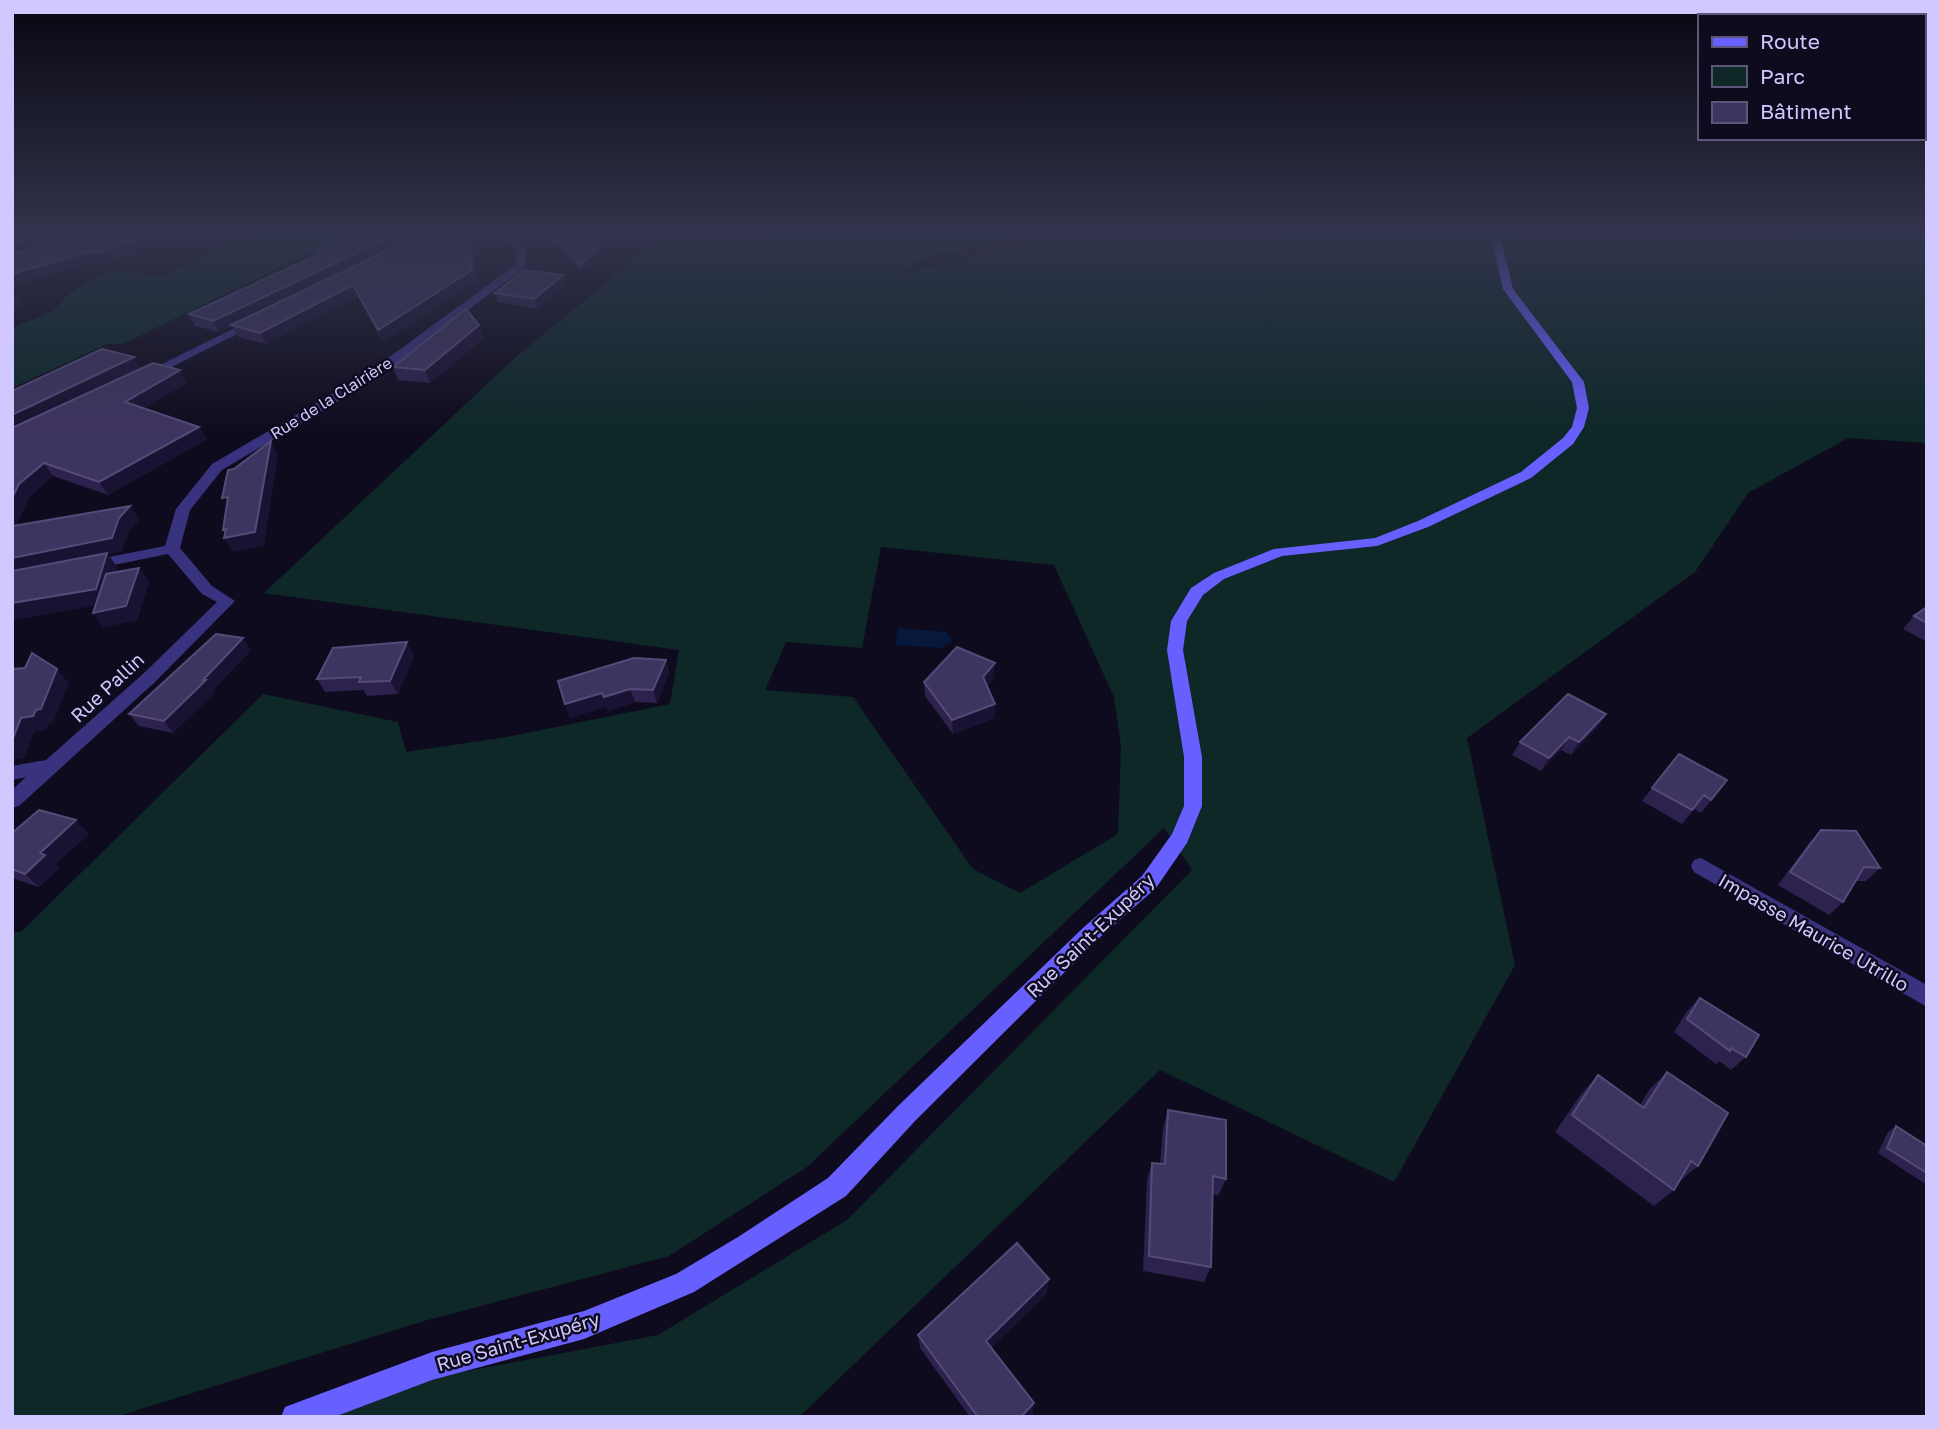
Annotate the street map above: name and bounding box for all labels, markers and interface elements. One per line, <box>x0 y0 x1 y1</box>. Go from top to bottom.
legend <box>1698 14 1925 140</box>
text: Route <box>1760 28 1820 54</box>
text: Parc <box>1760 63 1805 89</box>
text: Bâtiment <box>1760 98 1852 124</box>
street label: Rue de la Clairière <box>267 353 395 443</box>
street label: Rue Pallin <box>66 647 148 727</box>
street label: Rue Saint-Exupéry <box>1021 868 1159 1002</box>
street label: Impasse Maurice Utrillo <box>1715 868 1913 996</box>
street label: Rue Saint-Exupéry <box>434 1307 603 1375</box>

